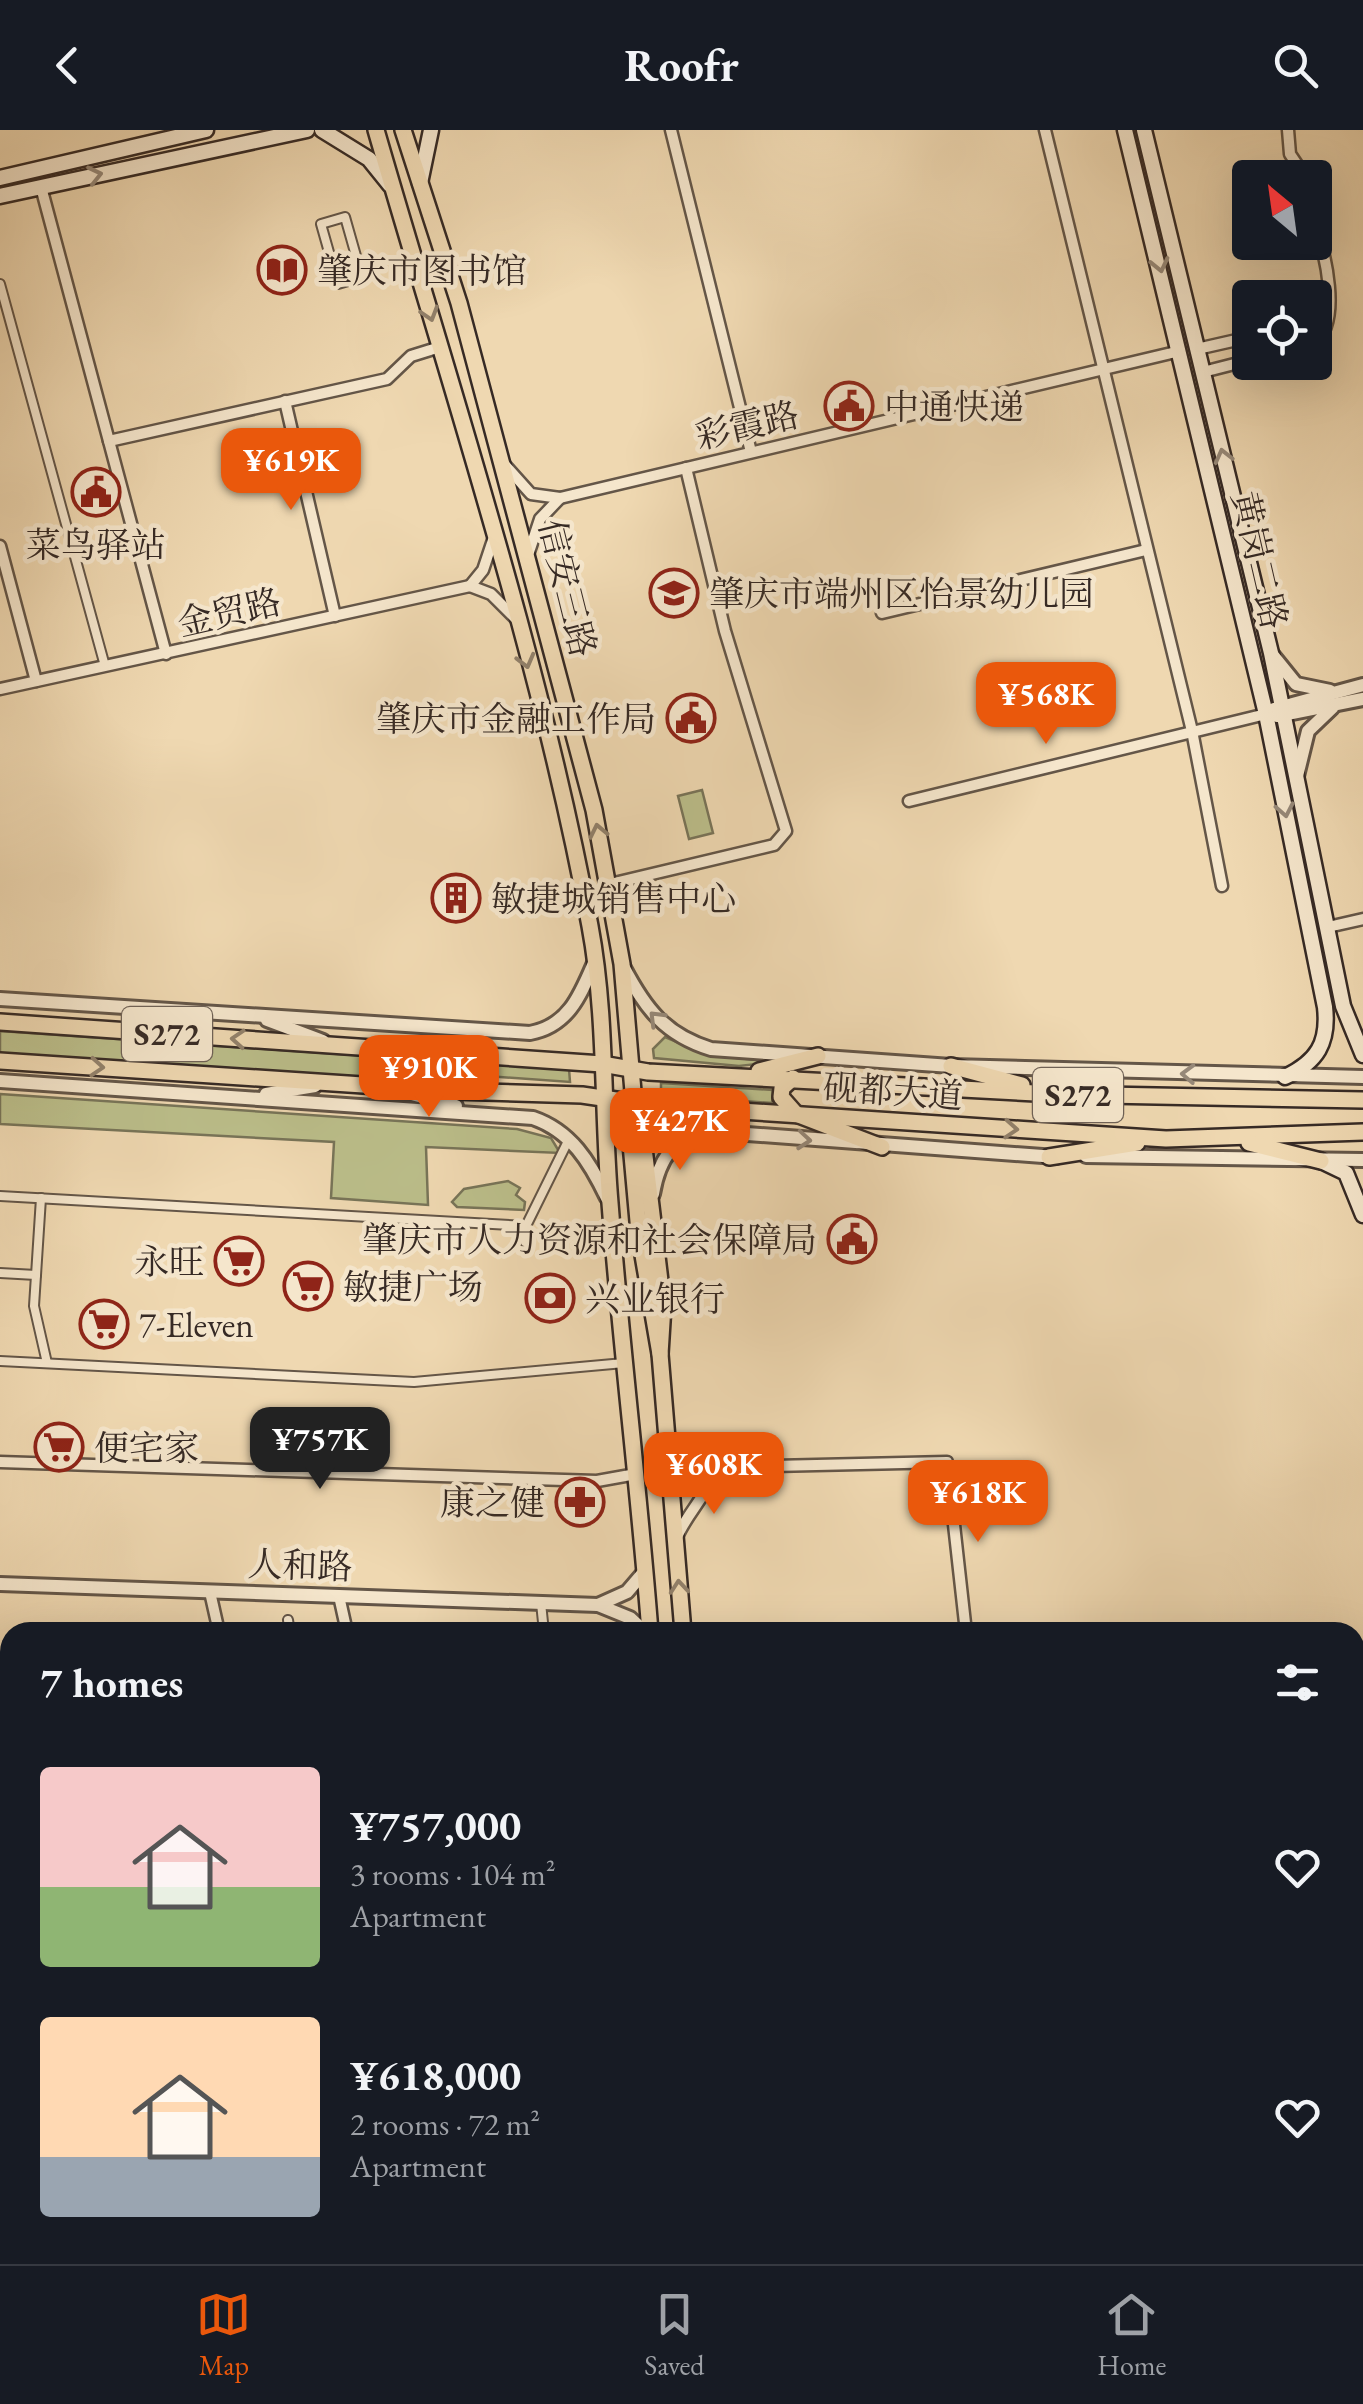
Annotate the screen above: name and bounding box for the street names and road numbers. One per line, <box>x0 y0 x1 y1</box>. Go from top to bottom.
street label: 彩霞路 <box>691 391 803 459</box>
street label: 黄岗二路 <box>1222 487 1298 633</box>
street label: 信安三路 <box>529 515 607 661</box>
street label: 金贸路 <box>173 578 285 646</box>
road number: S272 <box>122 1007 212 1061</box>
street label: 砚都大道 <box>822 1064 964 1118</box>
road number: S272 <box>1033 1068 1123 1122</box>
street label: 人和路 <box>247 1541 353 1589</box>

